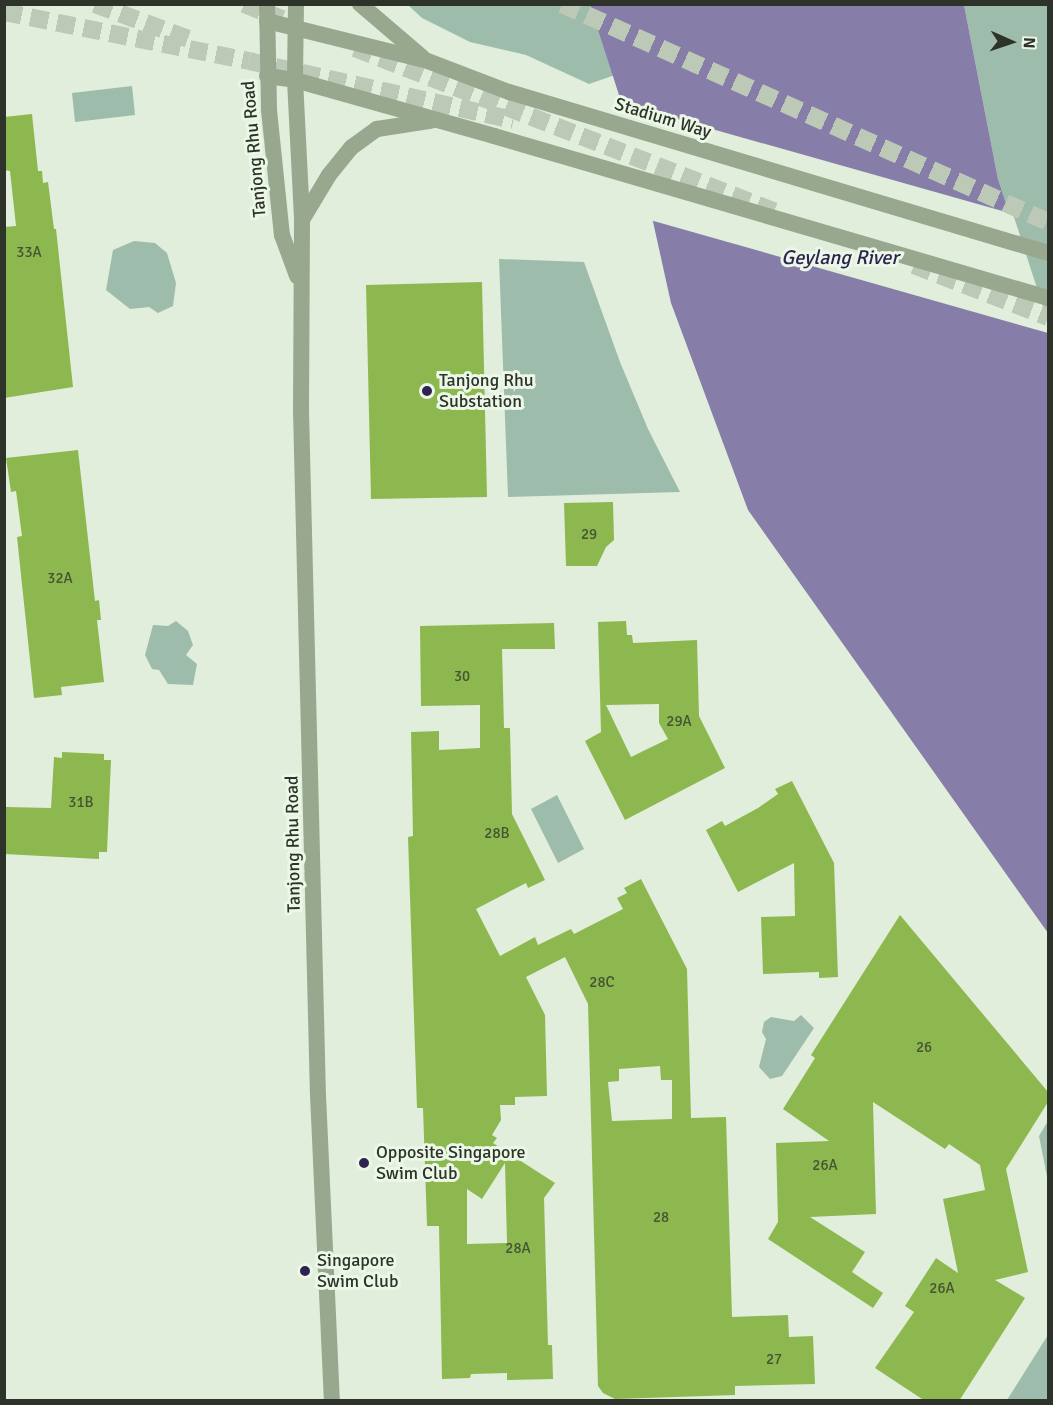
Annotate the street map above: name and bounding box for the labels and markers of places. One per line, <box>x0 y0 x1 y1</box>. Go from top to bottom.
place label: Tanjong Rhu Substation <box>439 370 534 412</box>
marker: Tanjong Rhu Substation <box>420 384 434 398</box>
place label: Opposite Singapore Swim Club <box>376 1142 526 1184</box>
marker: Opposite Singapore Swim Club <box>357 1156 371 1170</box>
place label: Singapore Swim Club <box>317 1250 398 1292</box>
marker: Singapore Swim Club <box>298 1264 312 1278</box>

